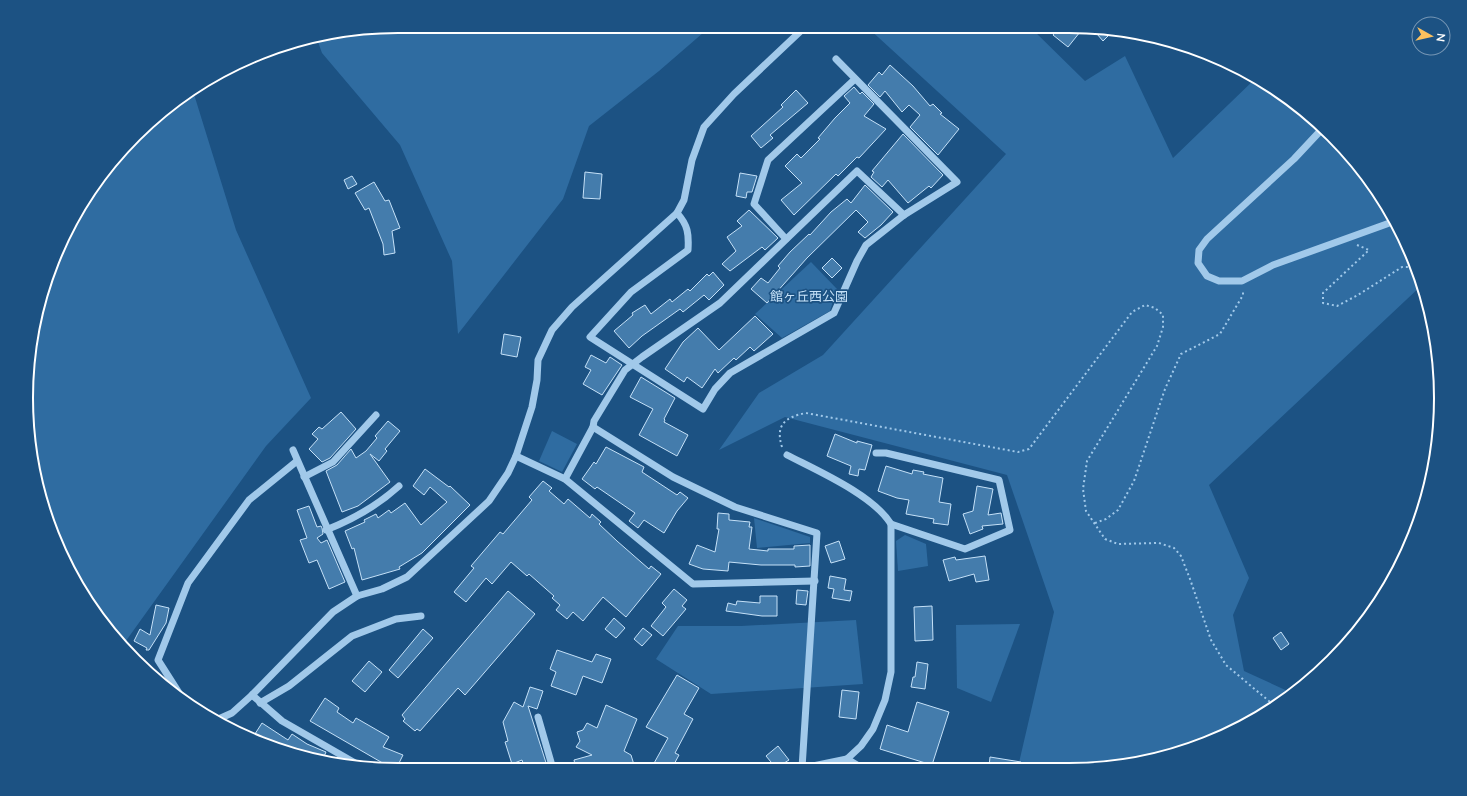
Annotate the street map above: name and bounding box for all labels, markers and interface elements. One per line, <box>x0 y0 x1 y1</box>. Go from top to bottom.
north arrow <box>1411 16 1451 56</box>
text: N <box>1434 32 1448 43</box>
park label: 館ヶ丘西公園 <box>770 288 848 304</box>

